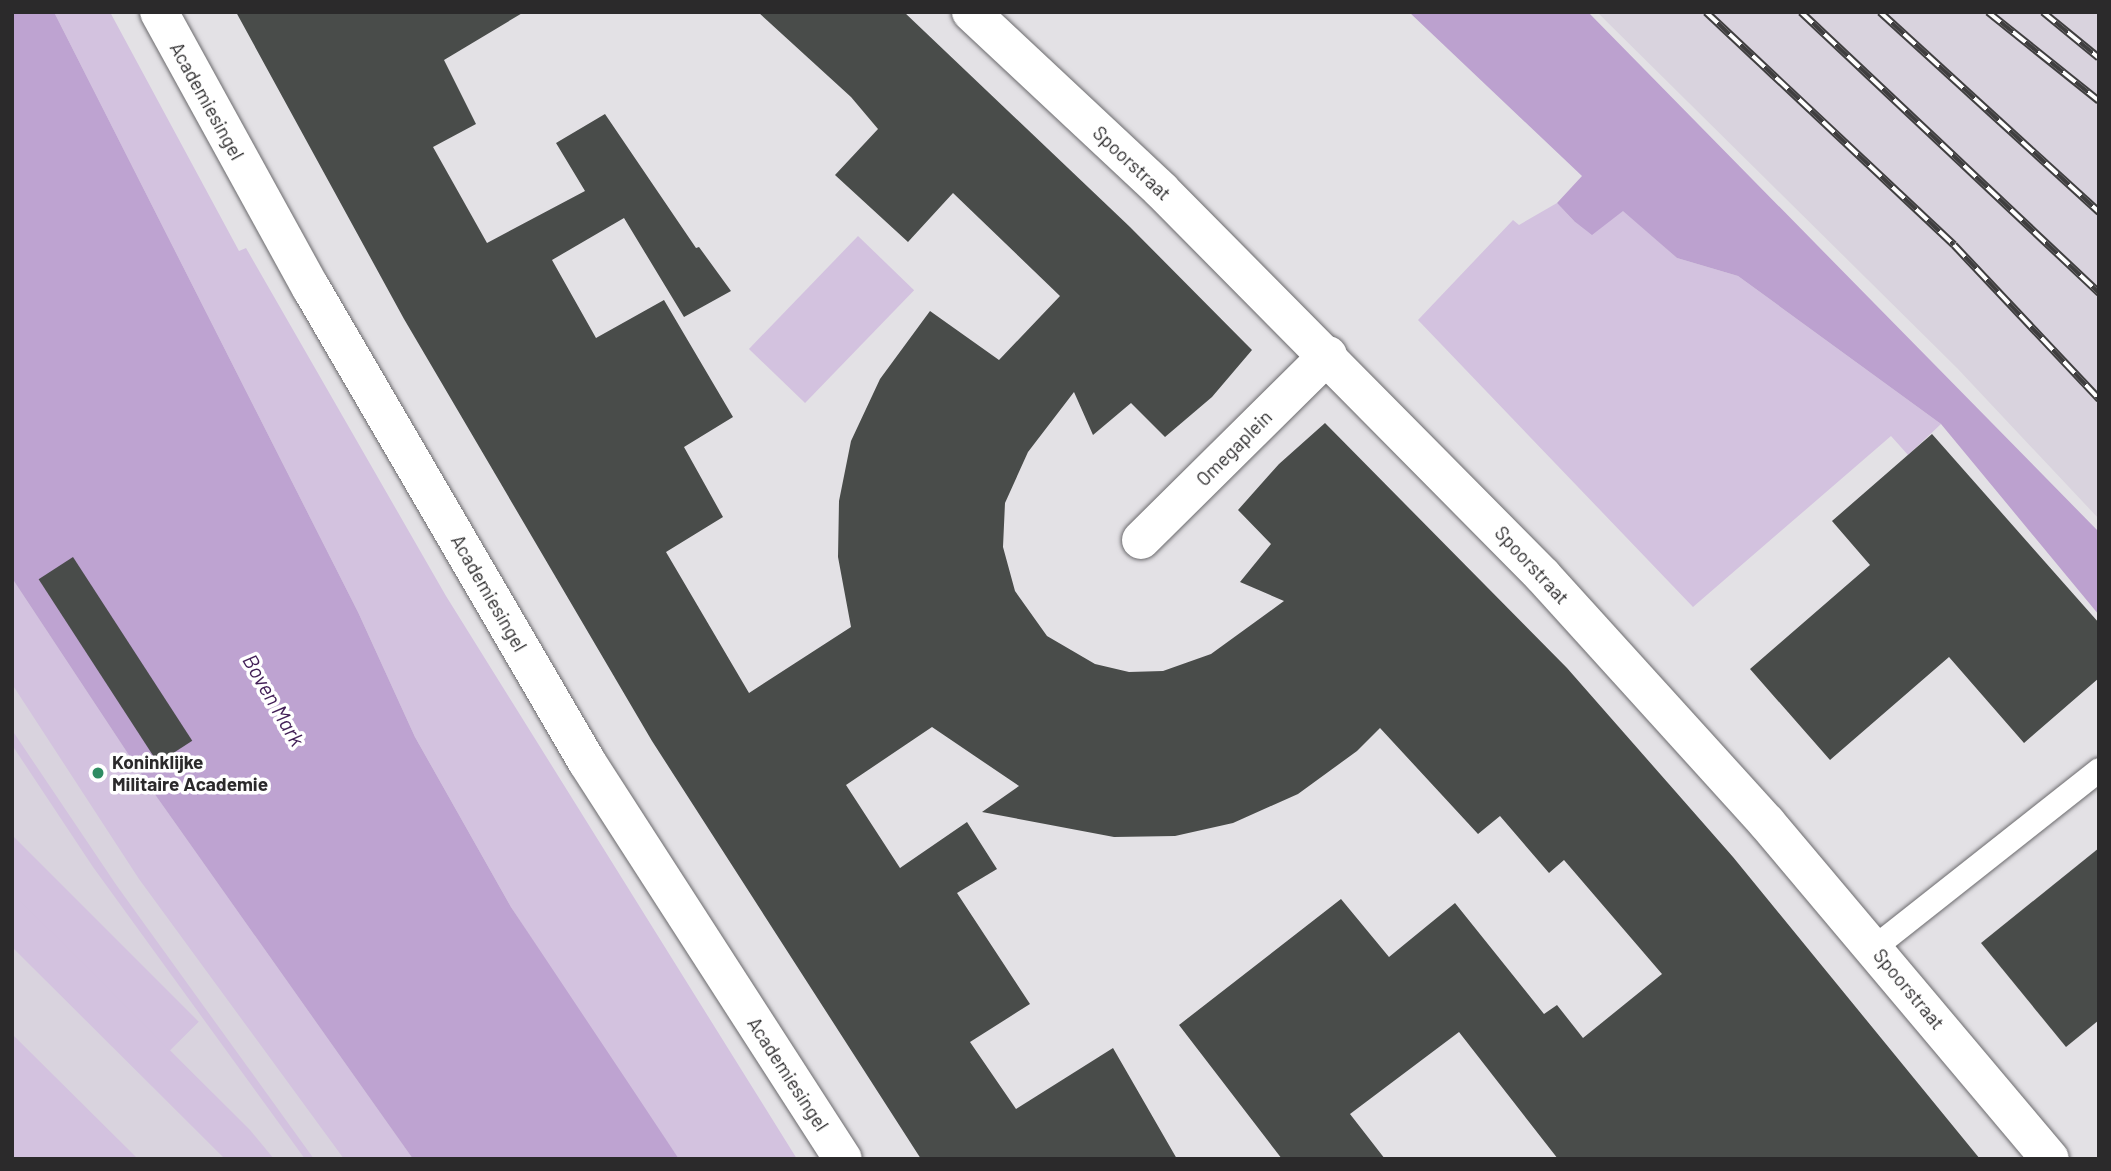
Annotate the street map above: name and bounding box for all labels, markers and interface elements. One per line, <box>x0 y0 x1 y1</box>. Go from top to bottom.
street label: Academiesingel <box>165 38 249 164</box>
street label: Spoorstraat <box>1088 121 1176 205</box>
street label: Omegaplein <box>1191 405 1277 491</box>
street label: Spoorstraat <box>1490 521 1574 609</box>
street label: Academiesingel <box>446 531 532 655</box>
water label: Boven Mark <box>238 650 310 750</box>
place label: Koninklijke Militaire Academie <box>112 751 268 795</box>
marker: Koninklijke Militaire Academie <box>90 765 106 781</box>
street label: Spoorstraat <box>1869 944 1949 1034</box>
street label: Academiesingel <box>743 1013 833 1135</box>

